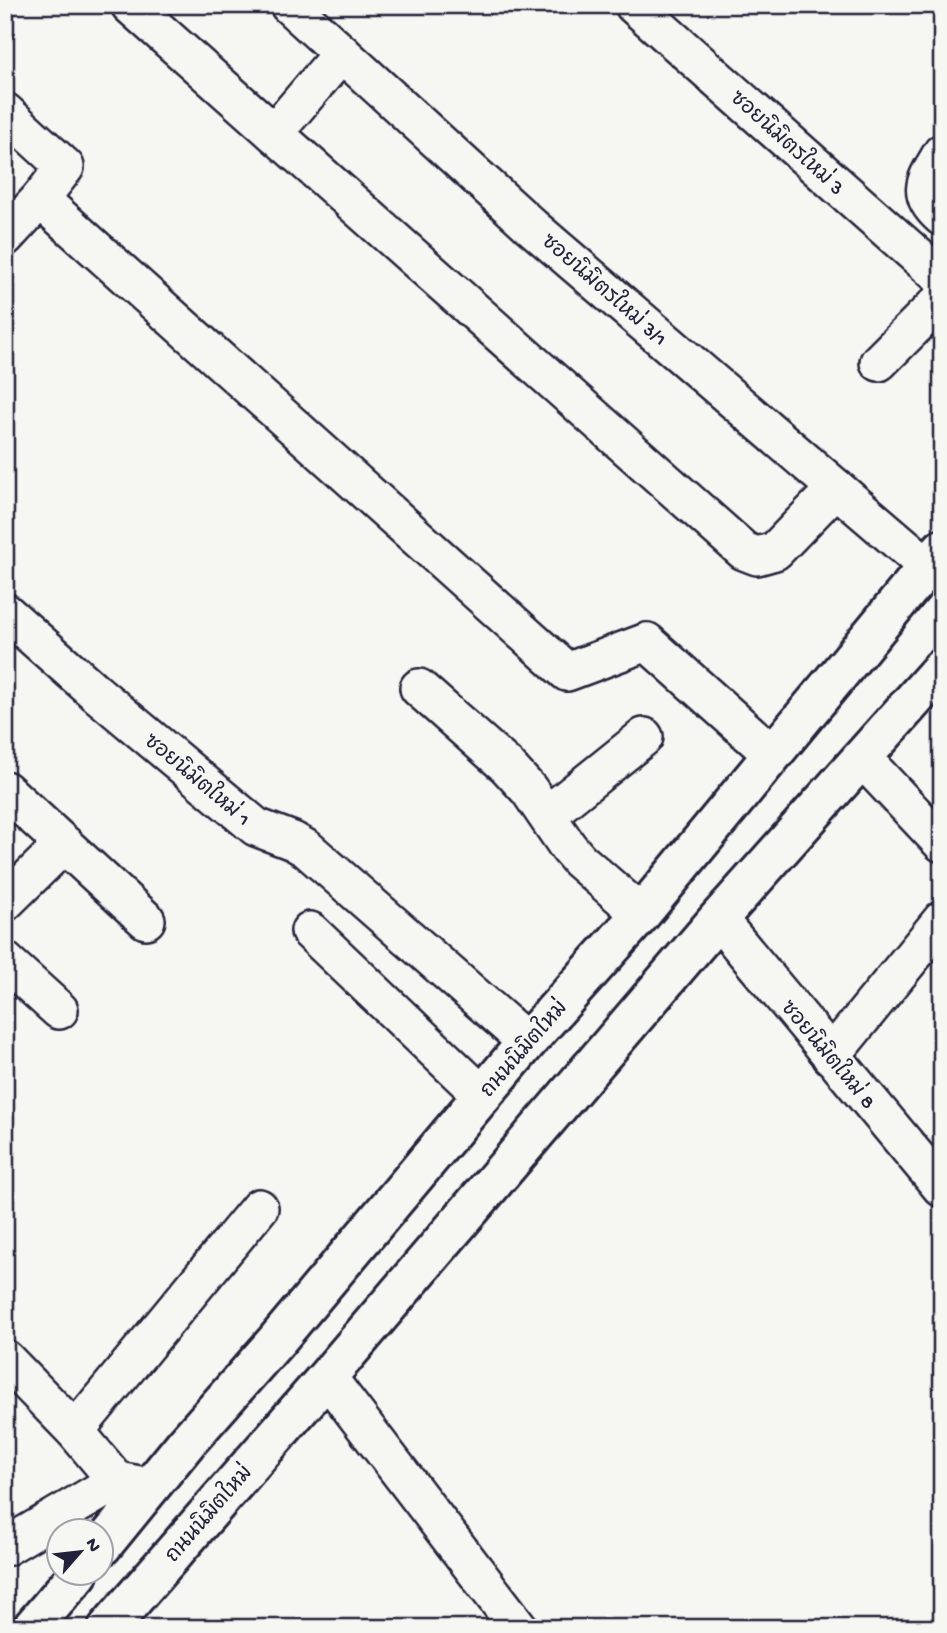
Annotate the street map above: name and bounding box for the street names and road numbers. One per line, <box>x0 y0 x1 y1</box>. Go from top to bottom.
street label: ซอยนิมิตรใหม่ 3 <box>723 84 850 202</box>
street label: ซอยนิมิตรใหม่ 3/1 <box>535 227 673 353</box>
street label: ซอยนิมิตใหม่ 1 <box>137 727 257 833</box>
street label: ถนนนิมิตใหม่ <box>474 994 574 1104</box>
street label: ซอยนิมิตใหม่ 8 <box>774 994 882 1116</box>
street label: ถนนนิมิตใหม่ <box>159 1459 259 1569</box>

